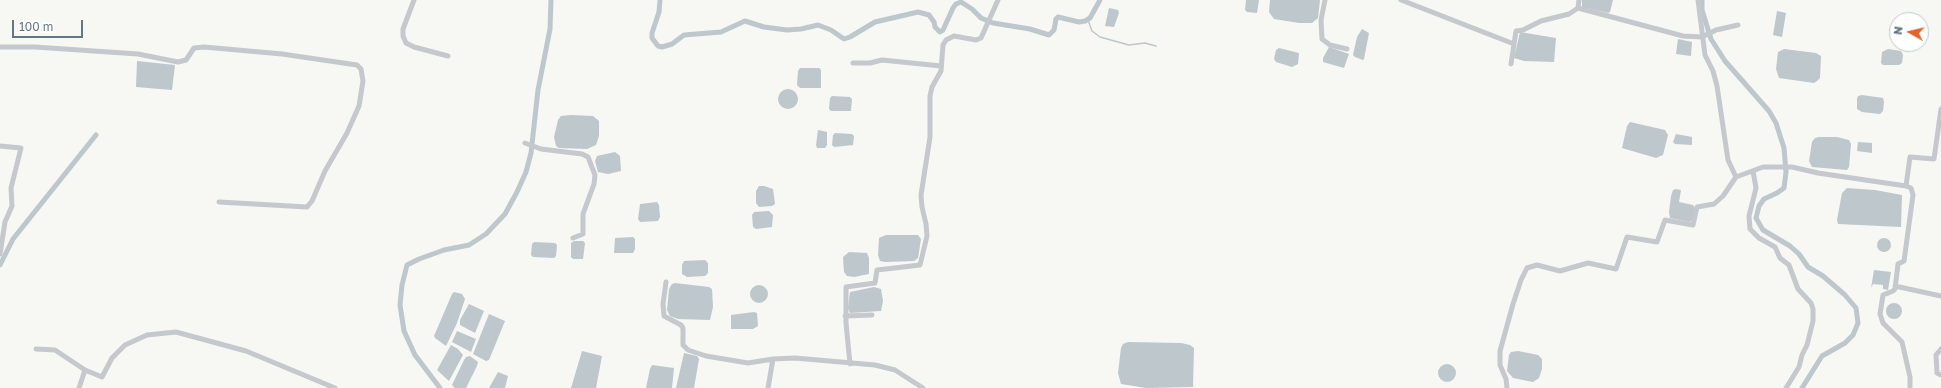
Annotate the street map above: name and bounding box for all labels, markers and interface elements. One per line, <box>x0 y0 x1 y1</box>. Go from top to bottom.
scale bar <box>14 12 85 38</box>
north arrow <box>1889 12 1929 52</box>
text: 100 m <box>19 19 53 34</box>
text: N <box>1891 25 1905 35</box>

